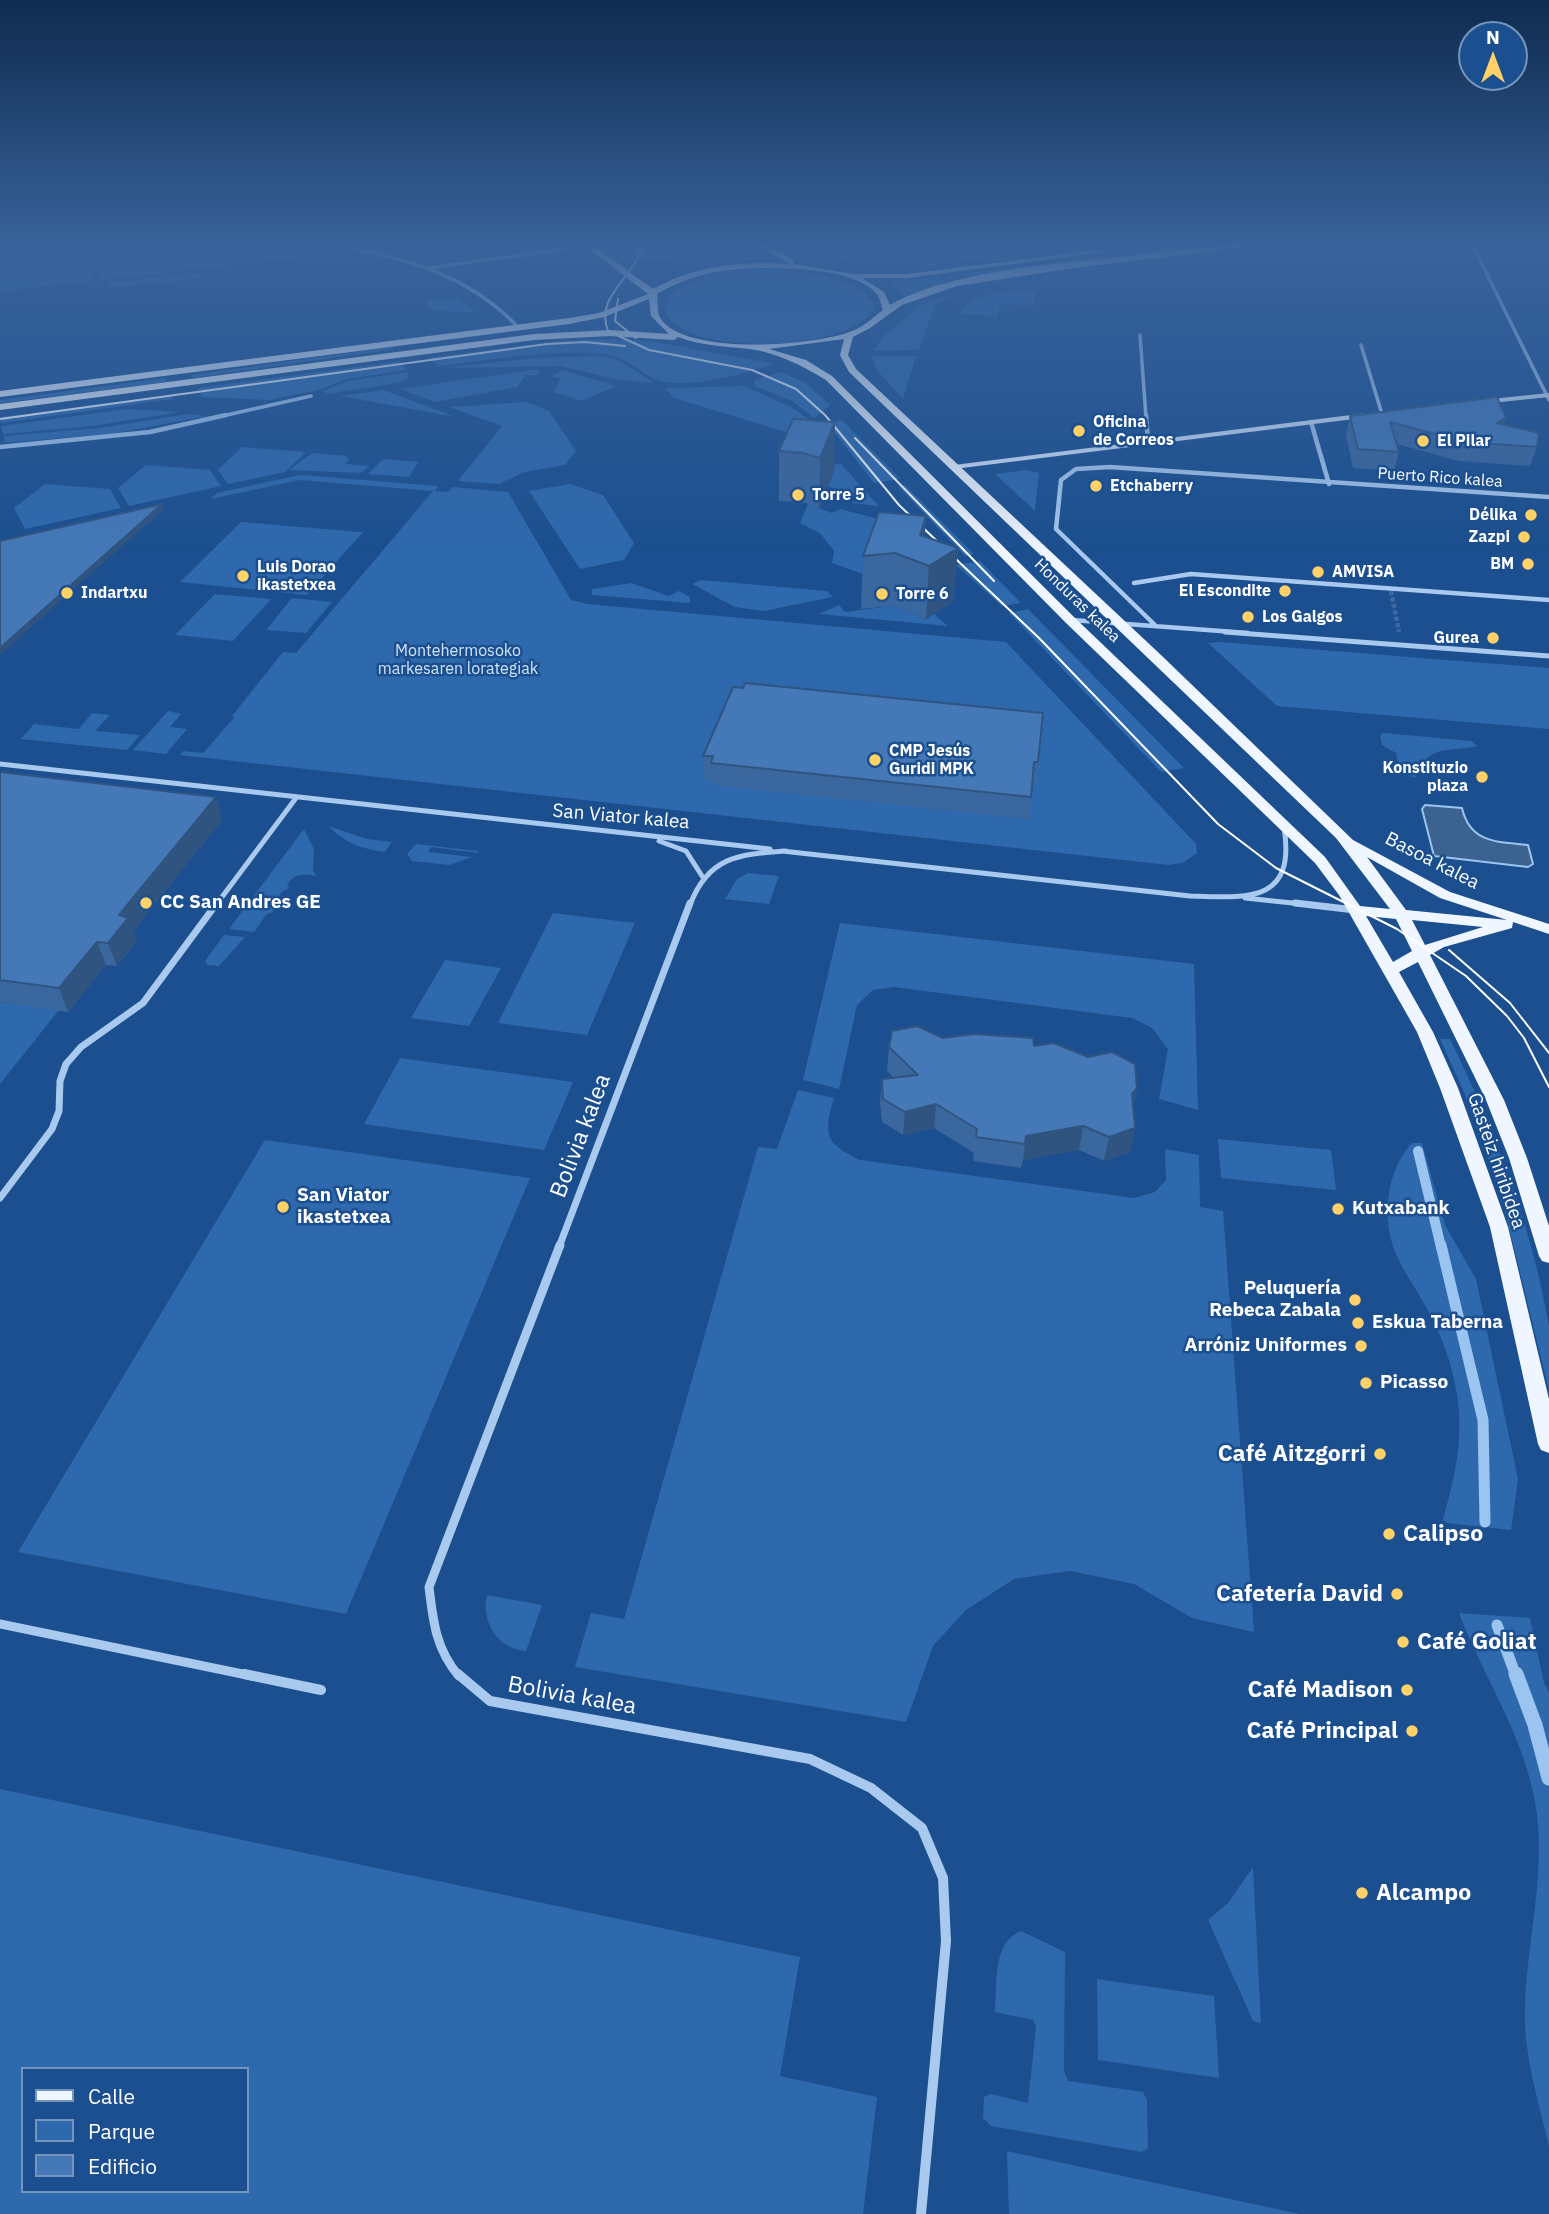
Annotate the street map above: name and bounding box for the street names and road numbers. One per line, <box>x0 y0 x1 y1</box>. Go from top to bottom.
street label: Puerto Rico kalea <box>1377 464 1503 492</box>
street label: Honduras kalea <box>1030 555 1124 647</box>
street label: San Viator kalea <box>552 800 690 834</box>
street label: Basoa kalea <box>1381 827 1483 895</box>
street label: Bolivia kalea <box>545 1070 617 1202</box>
street label: Gasteiz hiribidea <box>1462 1090 1530 1232</box>
street label: Bolivia kalea <box>506 1671 638 1721</box>

